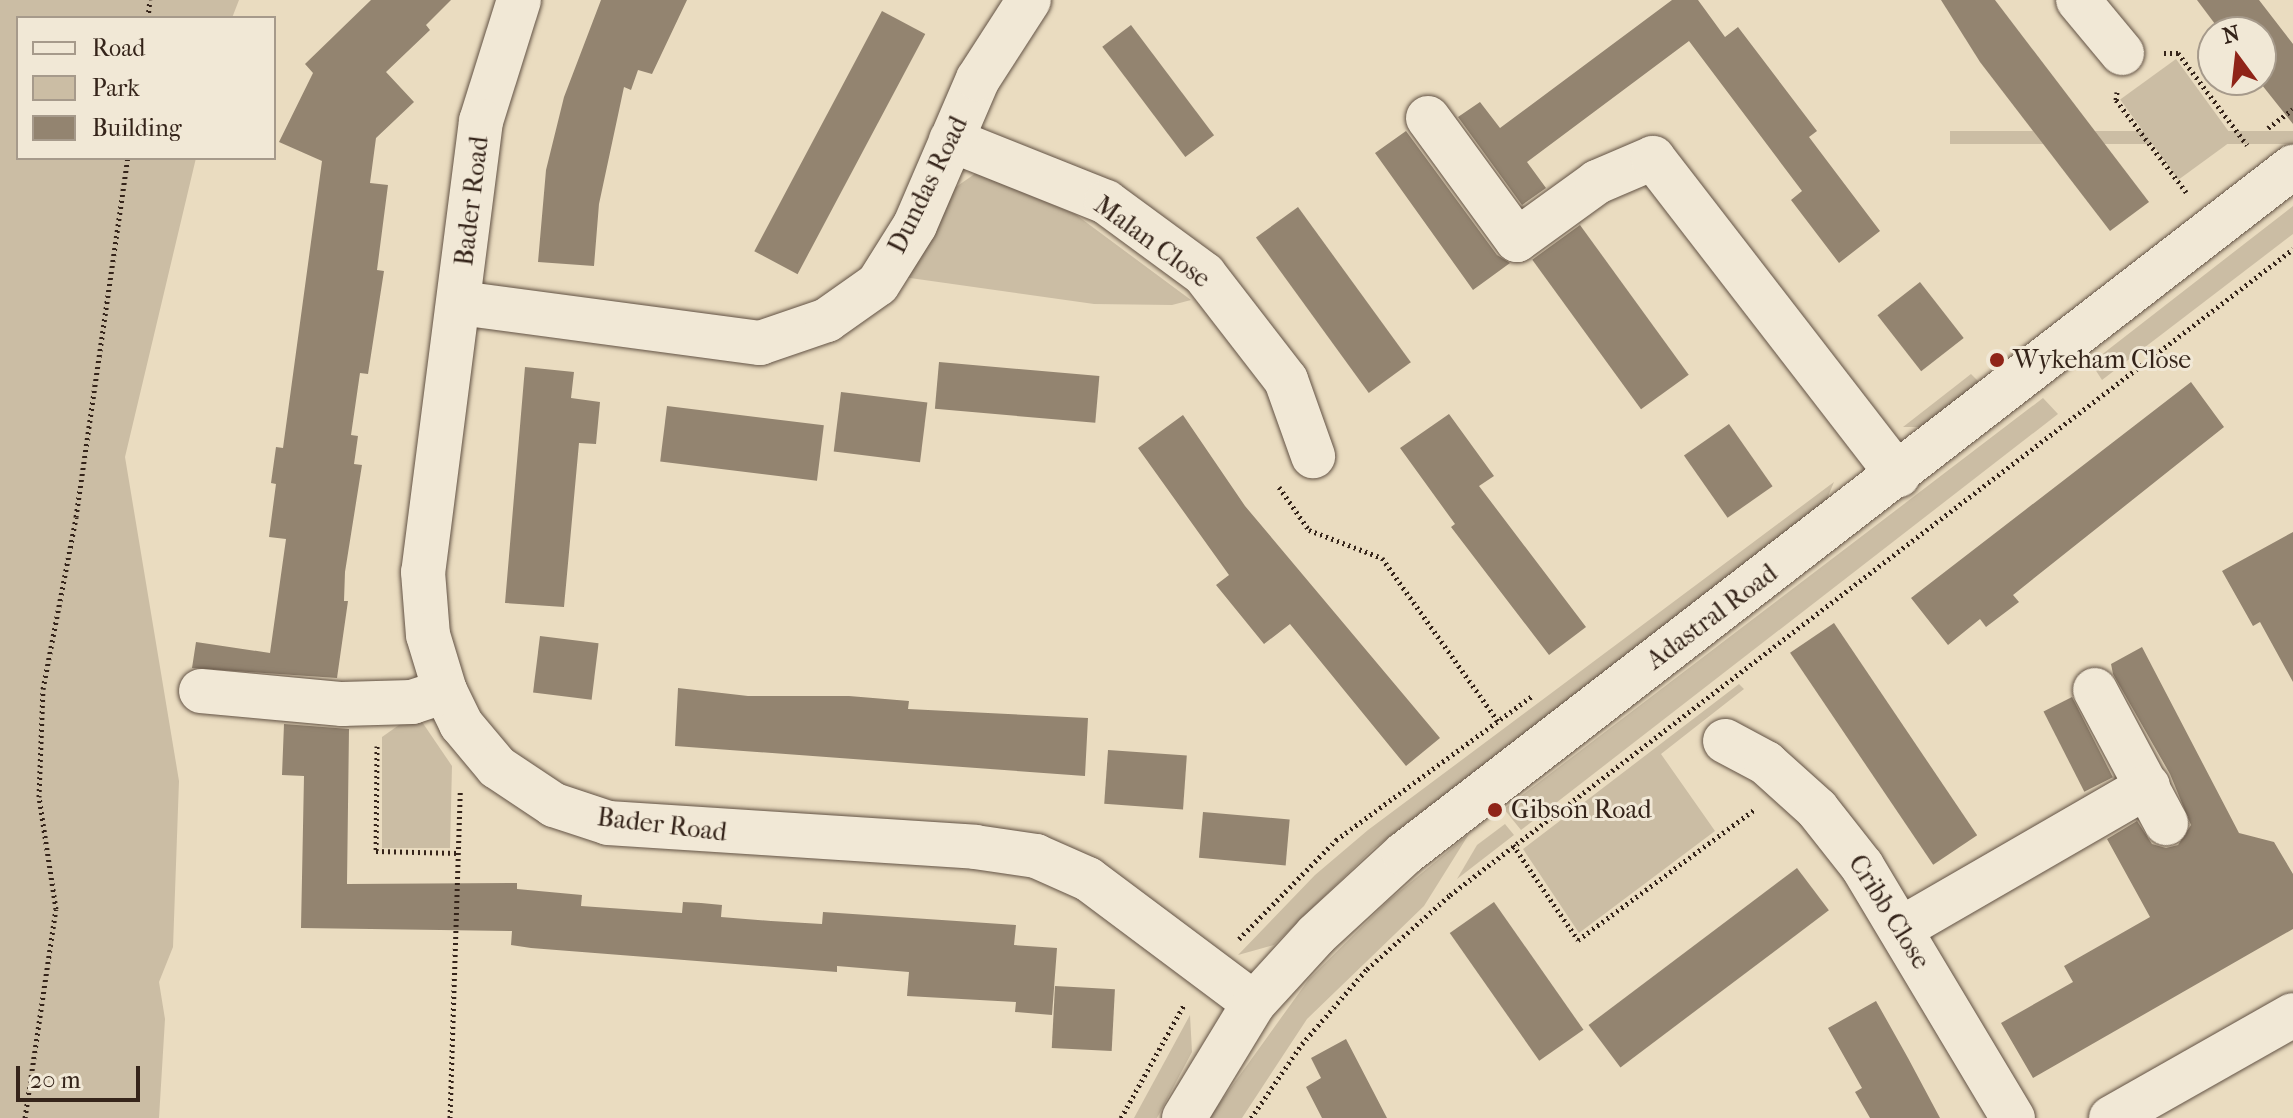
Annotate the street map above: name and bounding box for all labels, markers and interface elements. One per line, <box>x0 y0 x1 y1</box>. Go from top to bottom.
legend <box>16 16 276 160</box>
north arrow <box>2197 16 2277 96</box>
text: N <box>2220 20 2243 49</box>
text: Road <box>92 34 145 62</box>
text: Park <box>92 74 140 102</box>
street label: Dundas Road <box>881 111 975 259</box>
text: Building <box>92 114 182 142</box>
street label: Bader Road <box>449 134 495 268</box>
street label: Malan Close <box>1088 189 1216 295</box>
place label: Wykeham Close <box>2013 344 2191 376</box>
marker: Wykeham Close <box>1988 351 2006 369</box>
street label: Adastral Road <box>1640 558 1784 676</box>
place label: Gibson Road <box>1511 794 1652 826</box>
marker: Gibson Road <box>1486 801 1504 819</box>
street label: Bader Road <box>595 802 729 848</box>
street label: Cribb Close <box>1842 849 1936 975</box>
scale bar <box>20 1050 144 1100</box>
text: 20 m <box>30 1066 81 1094</box>

